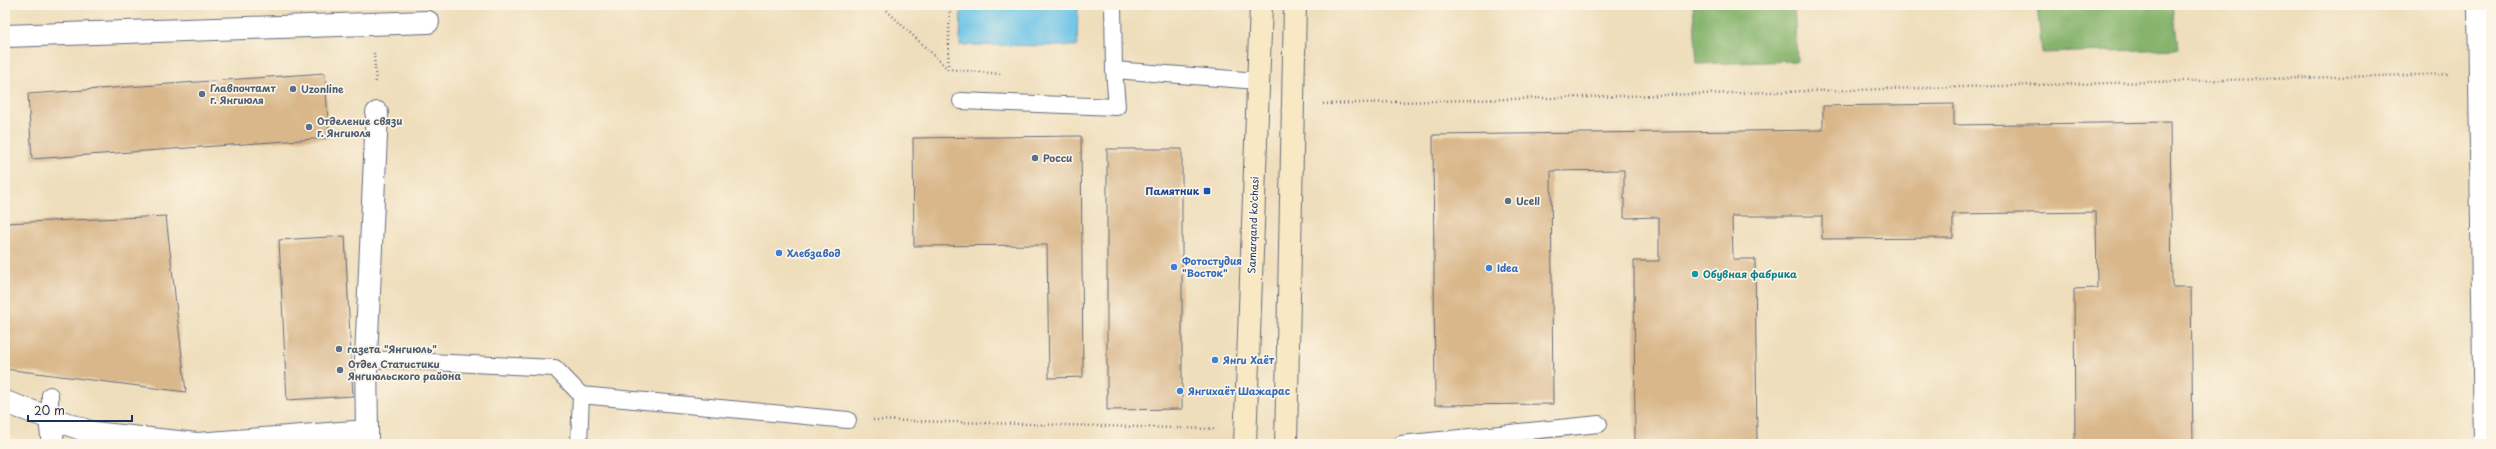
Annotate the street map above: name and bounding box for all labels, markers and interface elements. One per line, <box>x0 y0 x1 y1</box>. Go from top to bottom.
place label: Главпочтамт г. Янгиюля <box>210 80 277 107</box>
place label: Uzonline <box>301 81 344 96</box>
marker: Uzonline <box>288 84 298 94</box>
marker: Главпочтамт г. Янгиюля <box>197 89 207 99</box>
place label: Отделение связи г. Янгиюля <box>317 113 402 140</box>
marker: Отделение связи г. Янгиюля <box>304 122 314 132</box>
place label: Росси <box>1043 150 1072 165</box>
marker: Росси <box>1030 153 1040 163</box>
street label: Samarqand ko'chasi <box>1243 176 1262 274</box>
place label: Памятник <box>1145 183 1200 198</box>
marker: Памятник <box>1202 186 1212 196</box>
place label: Ucell <box>1516 193 1540 208</box>
marker: Ucell <box>1503 196 1513 206</box>
place label: Хлебзавод <box>787 245 840 260</box>
marker: Хлебзавод <box>774 248 784 258</box>
place label: Фотостудия "Восток" <box>1182 253 1242 280</box>
place label: Idea <box>1497 260 1519 275</box>
marker: Фотостудия "Восток" <box>1169 262 1179 272</box>
marker: Idea <box>1484 263 1494 273</box>
place label: Обувная фабрика <box>1703 266 1797 282</box>
marker: Обувная фабрика <box>1690 269 1700 279</box>
place label: газета "Янгиюль" <box>347 341 437 356</box>
marker: газета "Янгиюль" <box>334 344 344 354</box>
place label: Янги Хаёт <box>1222 352 1275 367</box>
marker: Янги Хаёт <box>1210 355 1220 365</box>
place label: Отдел Статистики Янгиюльского района <box>347 356 461 383</box>
marker: Отдел Статистики Янгиюльского района <box>335 365 345 375</box>
place label: Янгихаёт Шажарас <box>1187 383 1291 398</box>
marker: Янгихаёт Шажарас <box>1175 386 1185 396</box>
scale bar <box>28 397 132 423</box>
text: 20 m <box>34 401 65 419</box>

